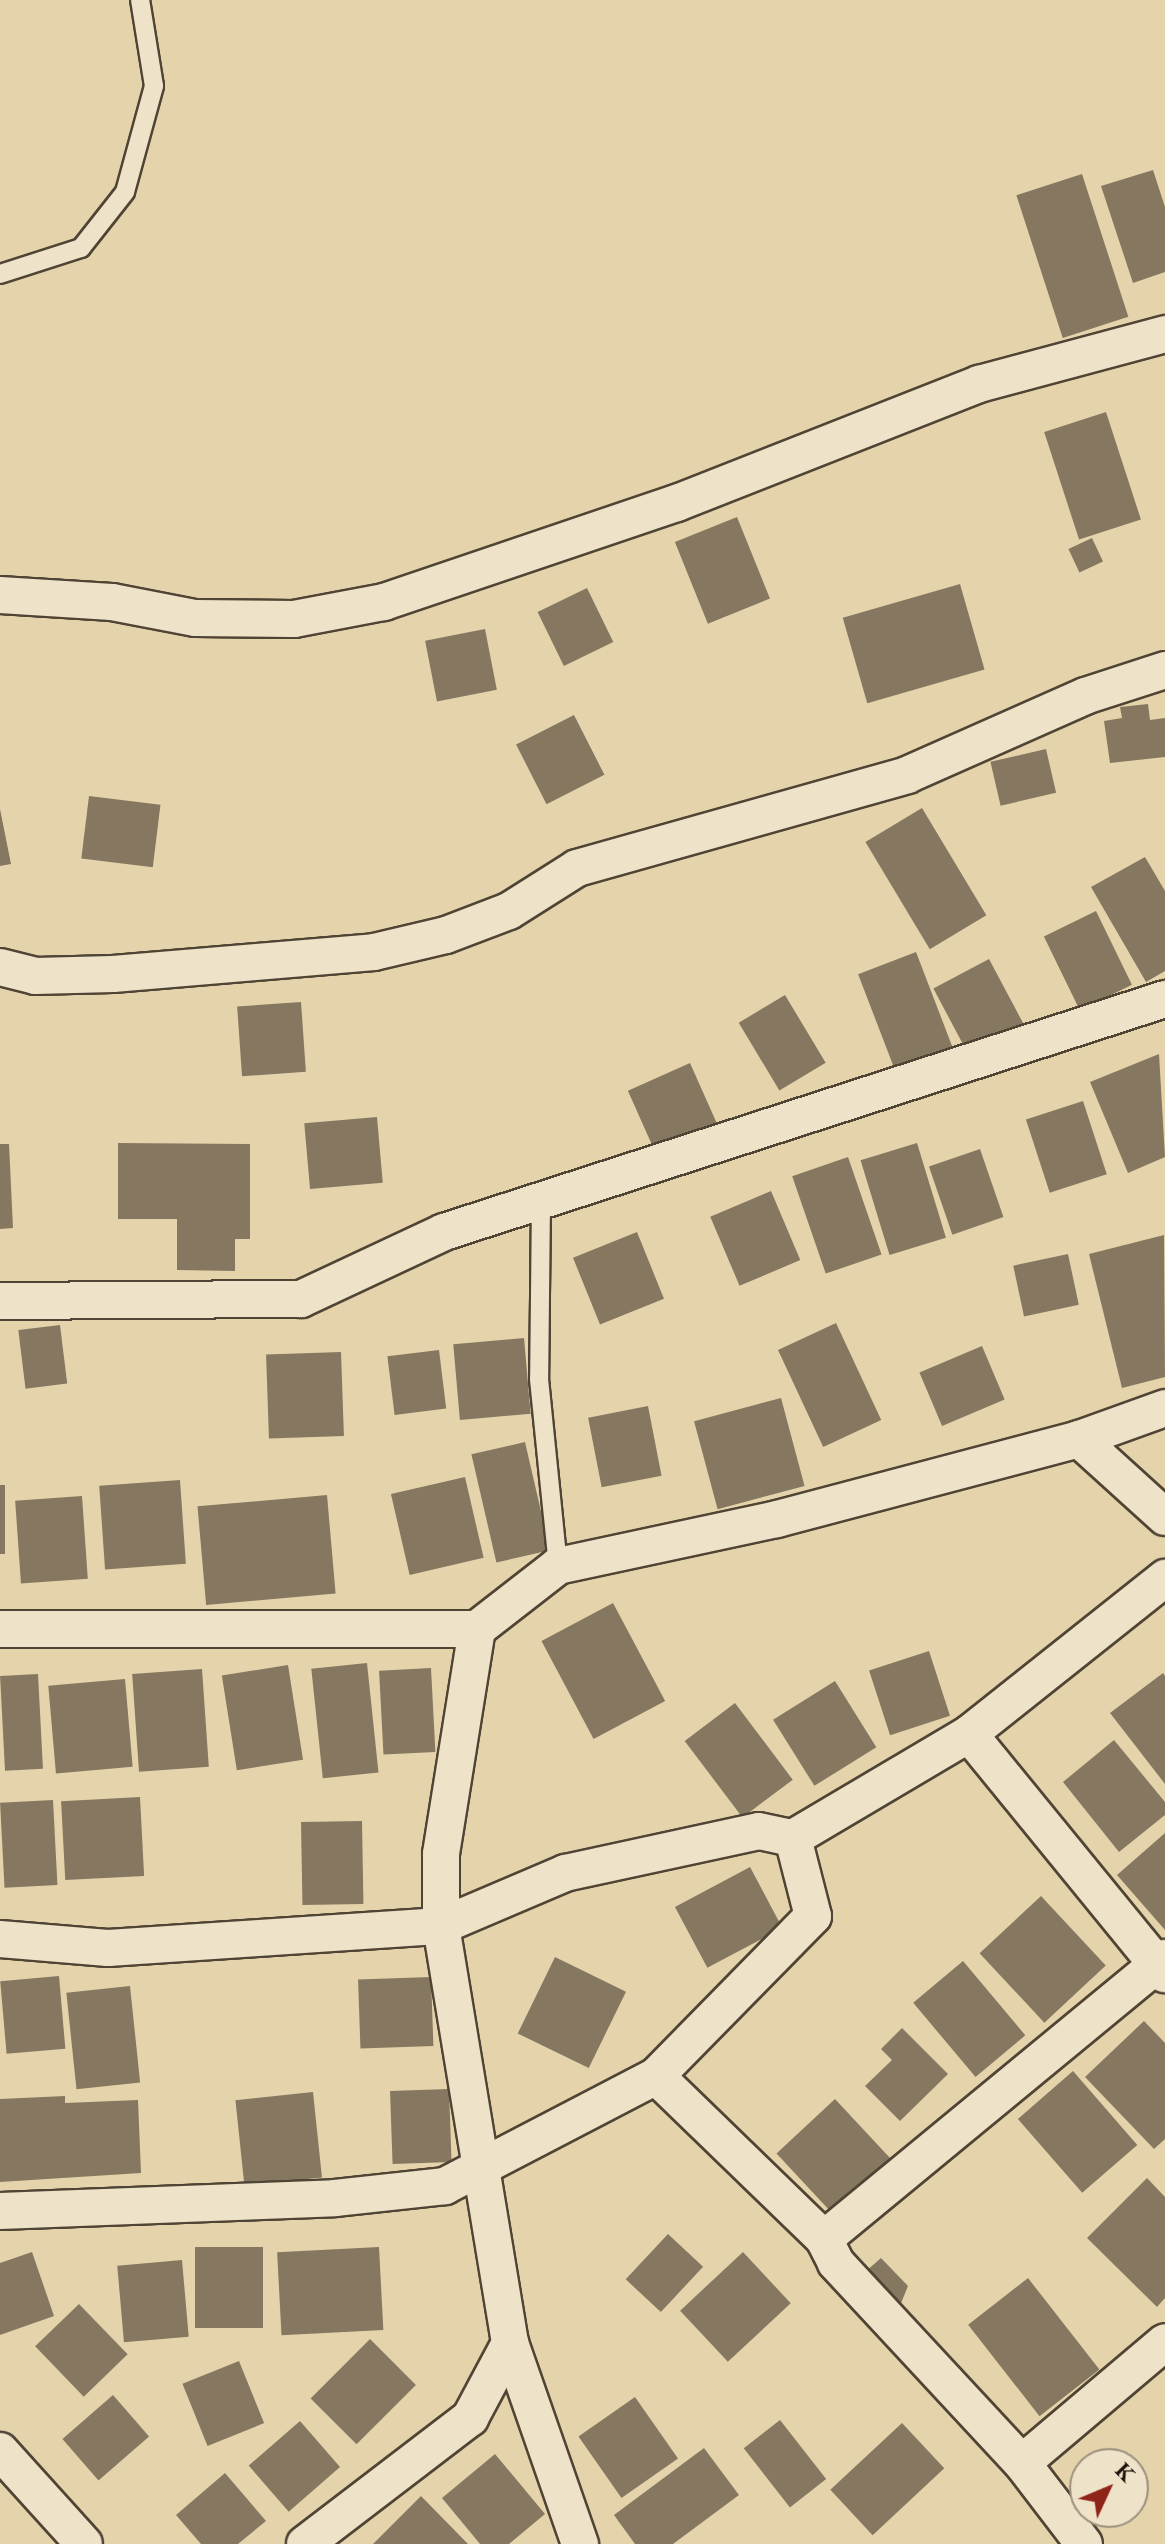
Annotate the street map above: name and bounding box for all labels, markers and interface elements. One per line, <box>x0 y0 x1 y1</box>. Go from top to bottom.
north arrow <box>1069 2448 1149 2528</box>
text: K <box>1109 2456 1141 2488</box>

